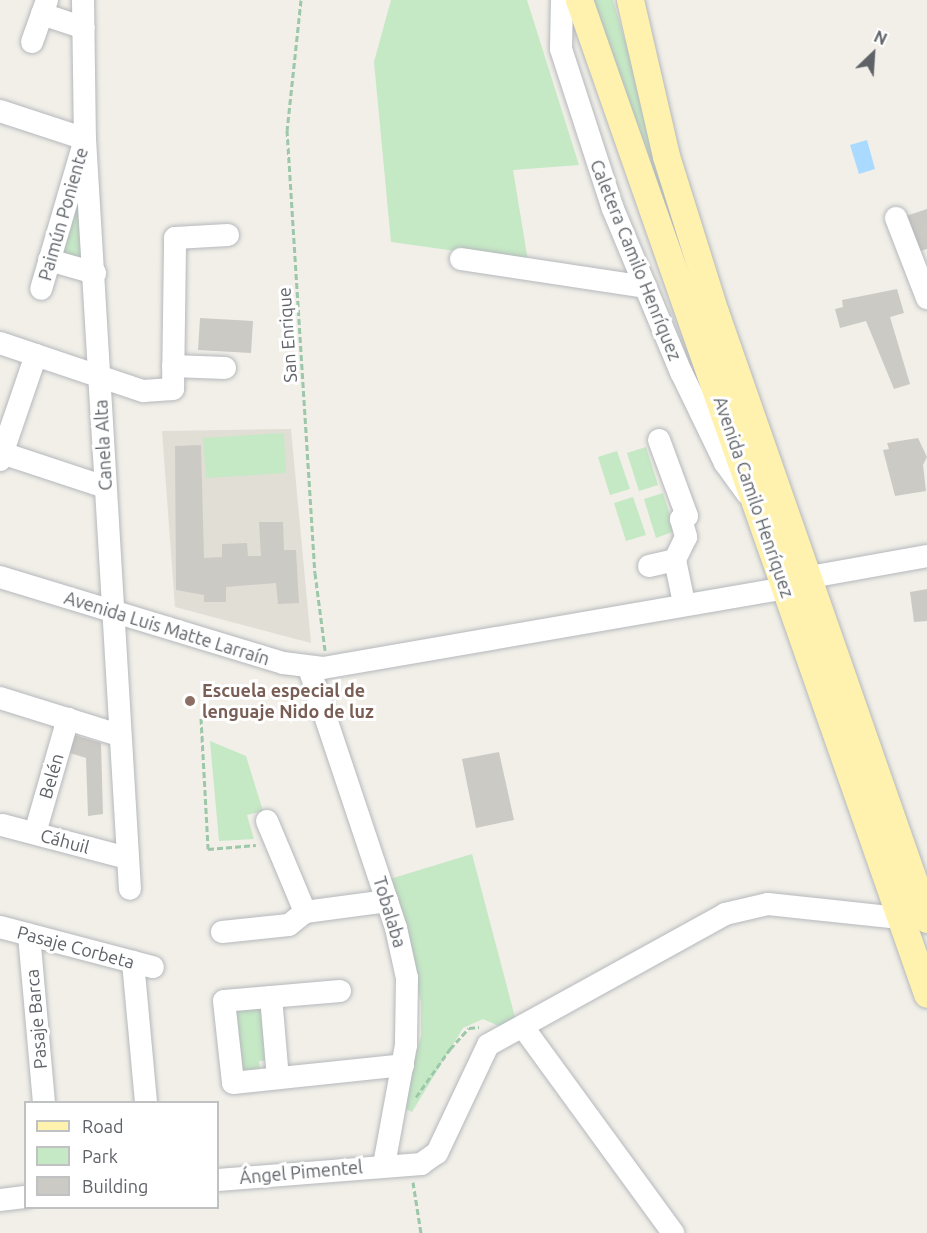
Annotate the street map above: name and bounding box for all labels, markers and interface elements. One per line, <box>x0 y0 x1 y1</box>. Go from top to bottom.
north arrow <box>843 24 903 84</box>
text: N <box>871 27 890 48</box>
street label: Paimún Poniente <box>34 145 92 283</box>
street label: Caletera Camilo Henríquez <box>586 156 686 364</box>
street label: San Enrique <box>273 287 301 383</box>
street label: Avenida Camilo Henríquez <box>709 394 799 600</box>
street label: Canela Alta <box>90 399 116 491</box>
street label: Avenida Luis Matte Larraín <box>62 586 272 670</box>
place label: Escuela especial de lenguaje Nido de luz <box>202 680 374 722</box>
marker: Escuela especial de lenguaje Nido de luz <box>183 694 197 708</box>
street label: Belén <box>34 751 68 801</box>
street label: Cáhuil <box>38 824 92 858</box>
street label: Tobalaba <box>369 874 411 950</box>
street label: Pasaje Corbeta <box>15 921 137 973</box>
street label: Pasaje Barca <box>21 968 51 1070</box>
legend <box>24 1101 219 1209</box>
text: Road <box>82 1116 124 1136</box>
text: Park <box>82 1146 118 1166</box>
street label: Ángel Pimentel <box>238 1156 364 1188</box>
text: Building <box>82 1176 148 1196</box>

